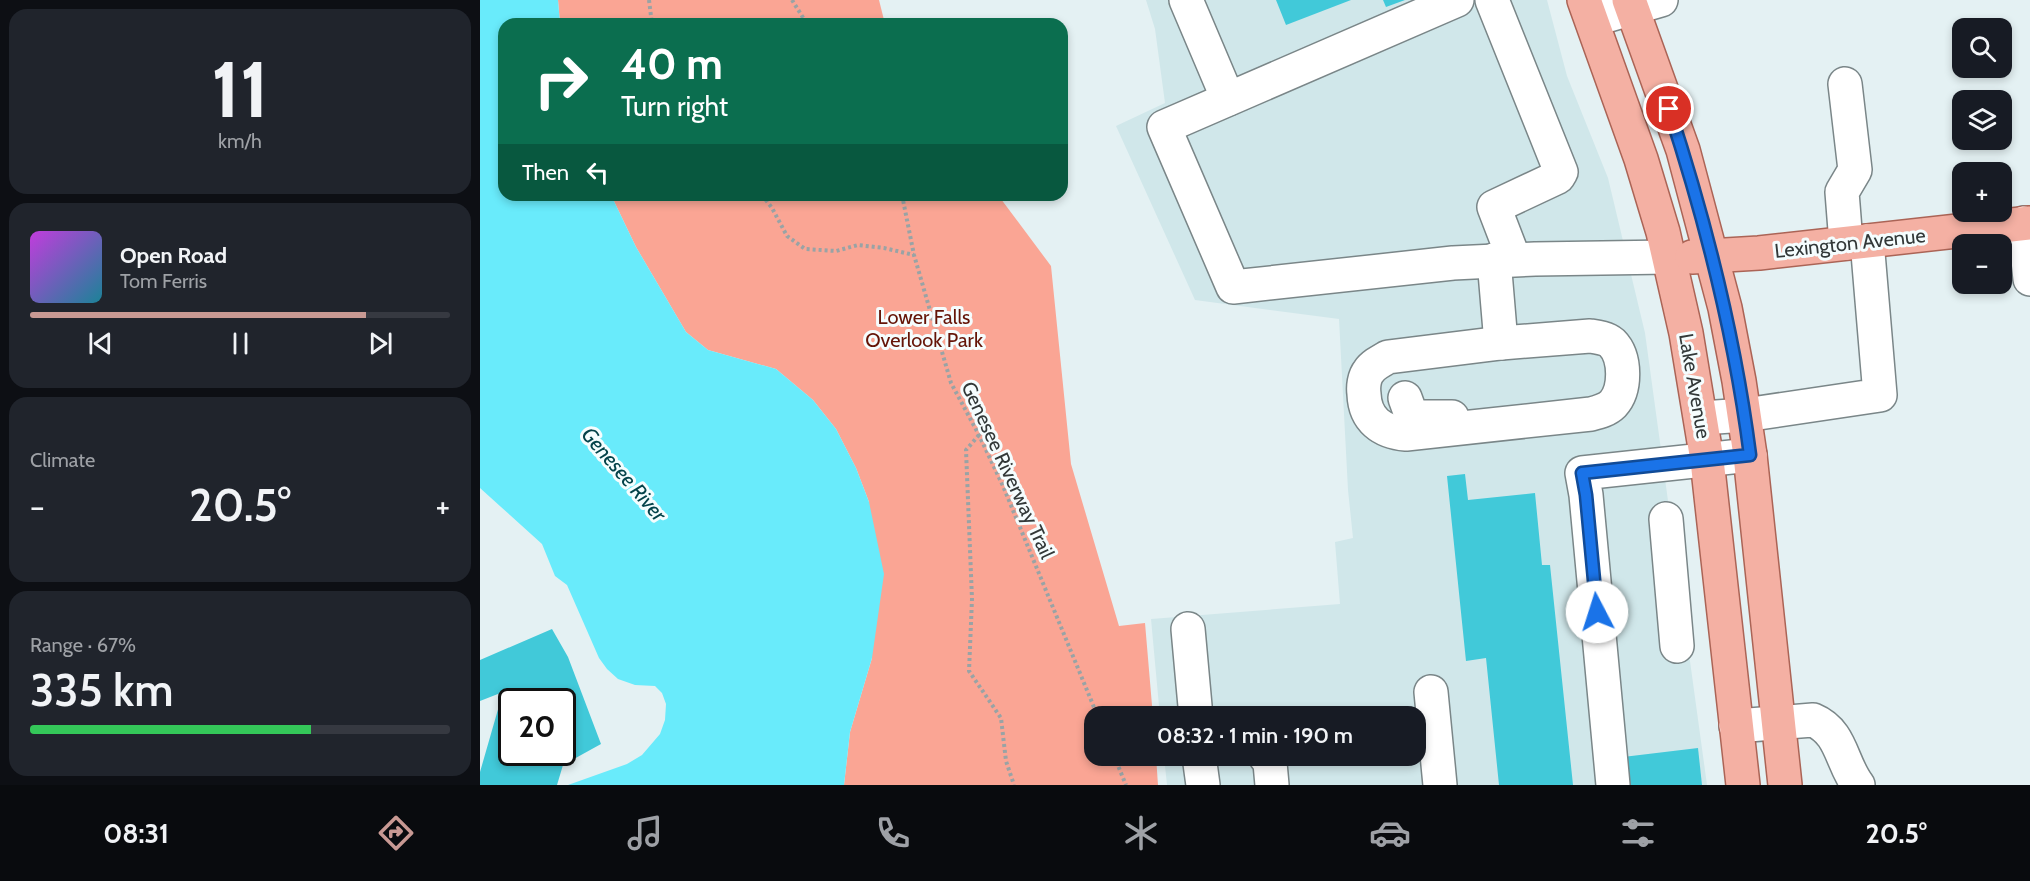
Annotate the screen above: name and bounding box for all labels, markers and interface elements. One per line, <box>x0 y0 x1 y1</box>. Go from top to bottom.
map controls <box>1952 18 2012 294</box>
button: search <box>1952 18 2012 78</box>
text: 40 m <box>621 38 723 90</box>
text: 11 <box>211 42 269 137</box>
icon: right <box>522 42 600 120</box>
pin <box>1643 83 1694 134</box>
text: Turn right <box>621 90 728 123</box>
button: layers <box>1952 90 2012 150</box>
icon: arrive <box>1652 92 1685 125</box>
text: km/h <box>218 129 262 153</box>
icon: left <box>581 156 614 189</box>
text: Then <box>522 159 569 186</box>
button: + <box>1952 162 2012 222</box>
street label: Lexington Avenue <box>1773 223 1927 263</box>
button: − <box>1952 234 2012 294</box>
text: Open Road <box>120 242 227 269</box>
text: Tom Ferris <box>120 269 207 293</box>
park label: Lower Falls Overlook Park <box>865 305 983 352</box>
icon: previous <box>84 327 117 360</box>
icon: pause <box>224 327 257 360</box>
icon: next <box>364 327 397 360</box>
street label: Lake Avenue <box>1674 332 1716 440</box>
street label: Genesee Riverway Trail <box>956 378 1060 563</box>
water label: Genesee River <box>576 422 673 527</box>
text: Climate <box>30 448 95 472</box>
text: 20.5° <box>189 478 291 532</box>
text: − <box>30 486 45 526</box>
text: + <box>435 486 450 526</box>
position arrow <box>1565 580 1629 644</box>
text: Range · 67% <box>30 633 136 657</box>
text: 335 km <box>30 663 173 717</box>
speed limit sign: 20 <box>498 688 576 766</box>
text: 08:32 · 1 min · 190 m <box>1157 722 1353 749</box>
icon: directions <box>375 812 417 854</box>
icon: music <box>624 812 666 854</box>
icon: phone <box>872 812 914 854</box>
icon: climate <box>1120 812 1162 854</box>
icon: car <box>1369 812 1411 854</box>
icon: filters <box>1617 812 1659 854</box>
text: 08:31 <box>103 817 169 850</box>
text: 20.5° <box>1865 817 1927 850</box>

